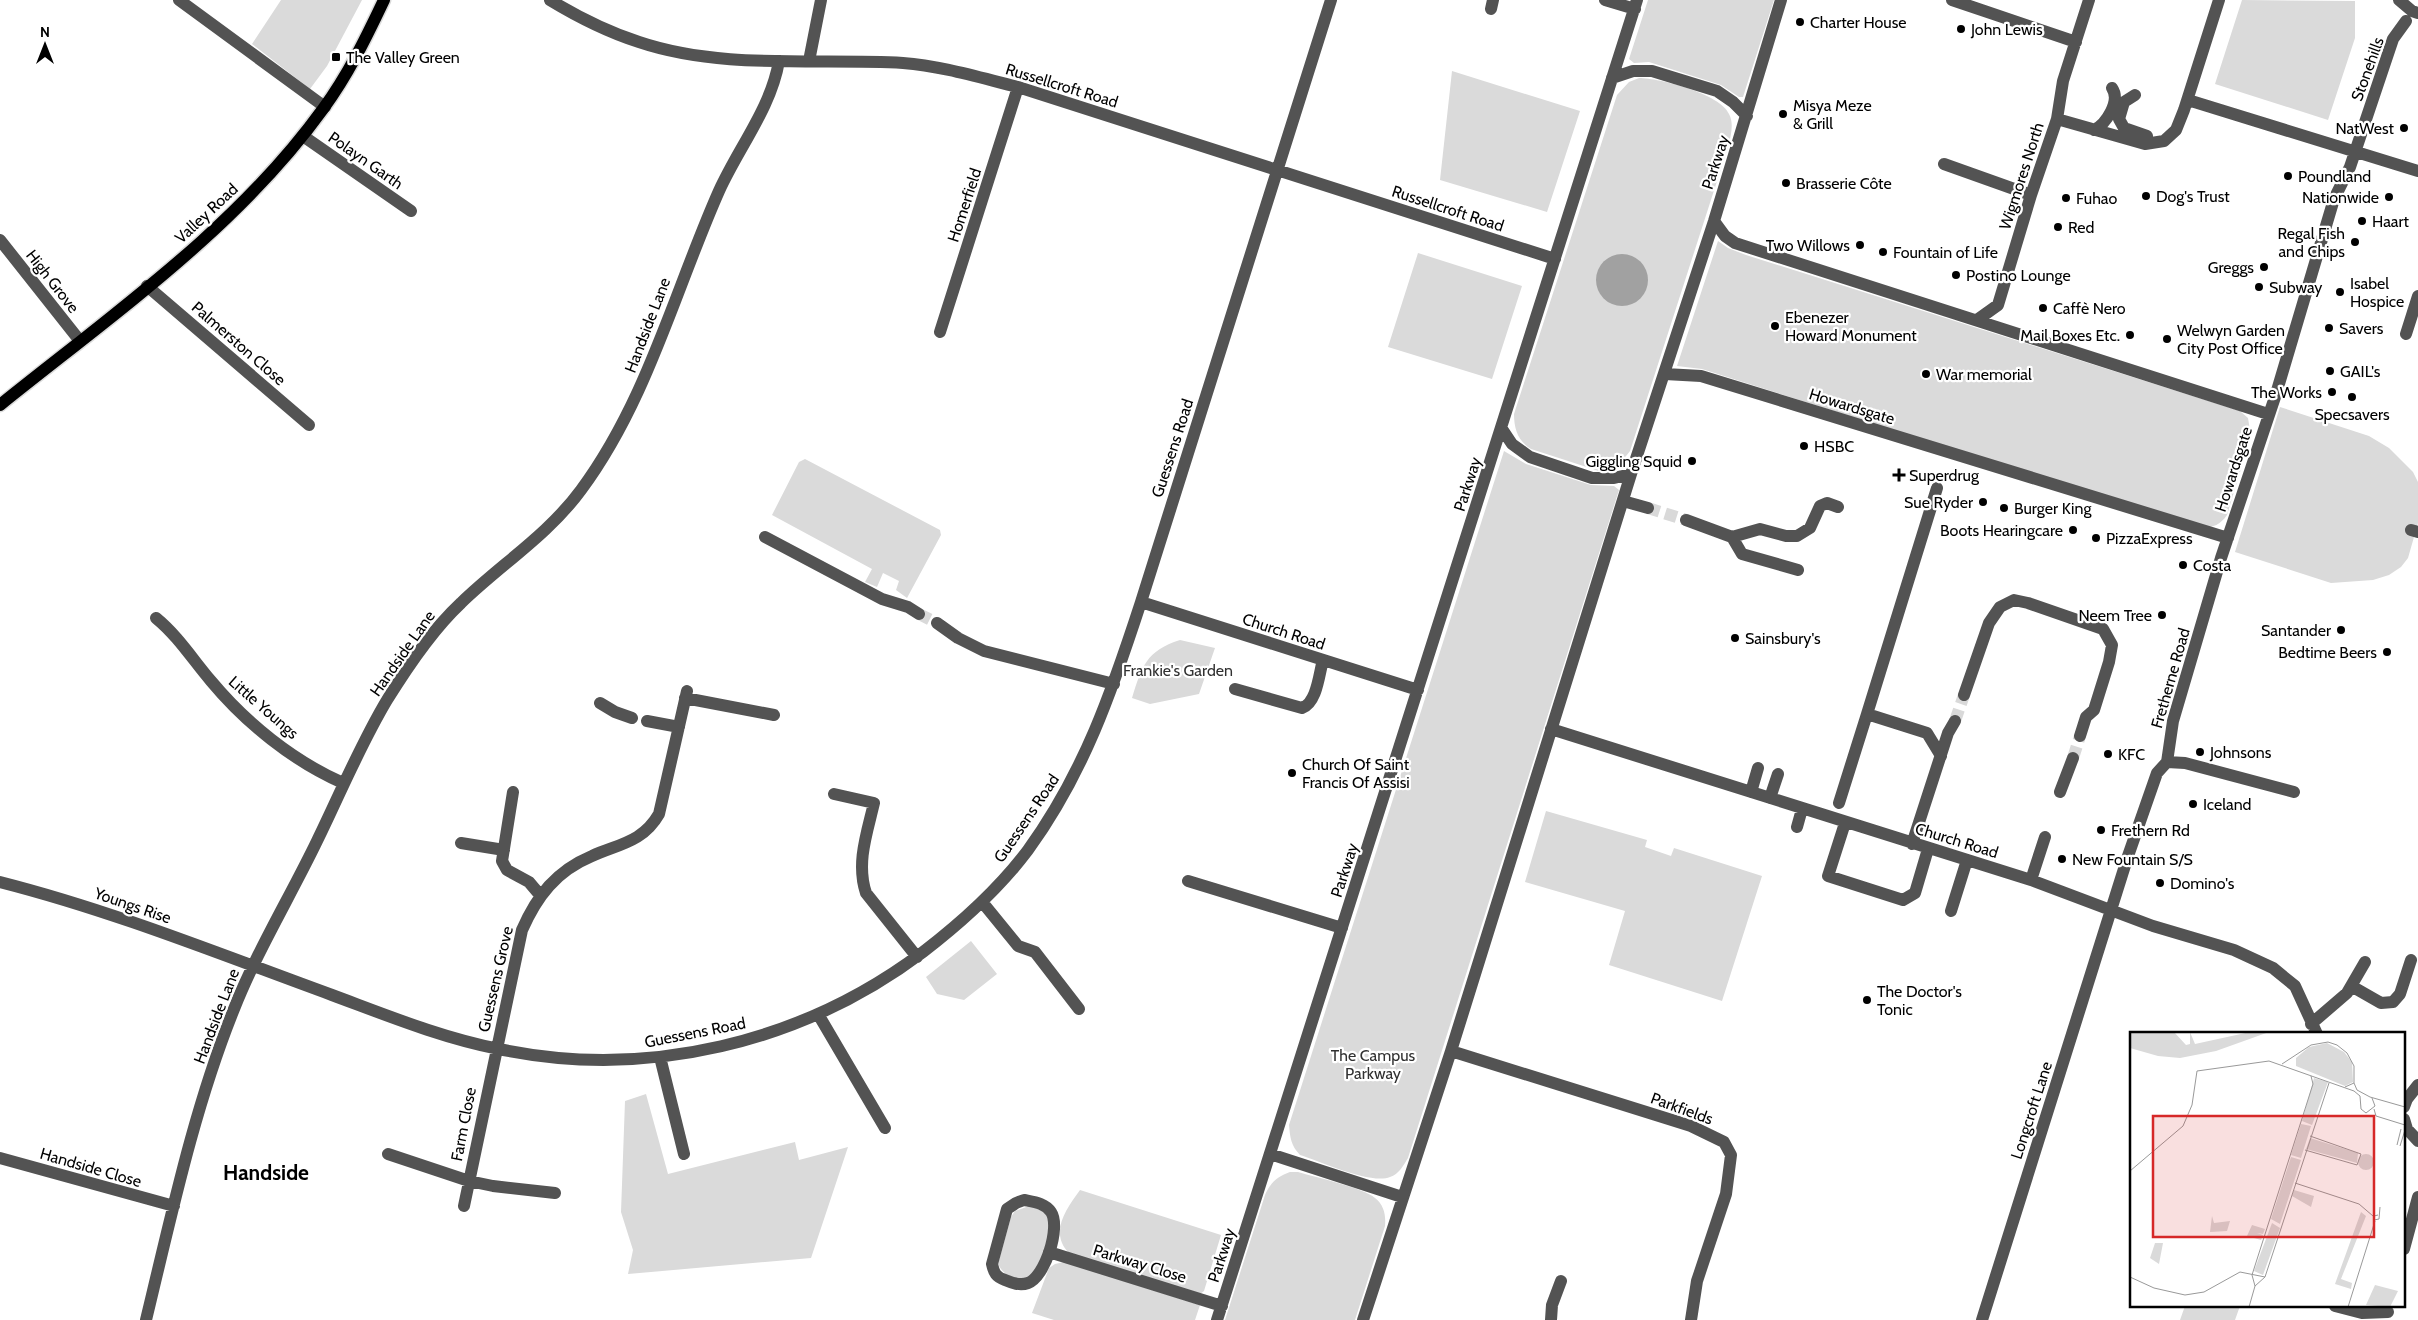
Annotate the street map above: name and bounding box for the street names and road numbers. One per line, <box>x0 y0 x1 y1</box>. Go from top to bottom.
street label: Stonehills <box>2347 34 2388 104</box>
street label: Russellcroft Road <box>1003 59 1120 112</box>
street label: Wigmores North <box>1995 120 2048 232</box>
street label: Polayn Garth <box>325 128 407 193</box>
street label: Parkway <box>1698 133 1733 192</box>
street label: Homerfield <box>944 166 985 245</box>
street label: Valley Road <box>171 180 242 247</box>
street label: Russellcroft Road <box>1389 181 1506 236</box>
street label: High Grove <box>22 246 83 317</box>
street label: Handside Lane <box>621 275 674 375</box>
street label: Palmerston Close <box>188 297 289 389</box>
street label: Howardsgate <box>1807 384 1897 428</box>
street label: Guessens Road <box>1148 396 1197 500</box>
street label: Howardsgate <box>2211 424 2256 514</box>
street label: Parkway <box>1450 455 1485 514</box>
street label: Handside Lane <box>366 607 439 700</box>
street label: Church Road <box>1240 609 1328 654</box>
street label: Fretherne Road <box>2147 626 2194 730</box>
street label: Little Youngs <box>225 672 303 743</box>
street label: Guessens Road <box>990 770 1063 866</box>
street label: Church Road <box>1913 819 2001 862</box>
street label: Parkway <box>1327 841 1362 900</box>
street label: Youngs Rise <box>91 883 174 927</box>
street label: Guessens Grove <box>474 924 517 1034</box>
street label: Handside Lane <box>190 966 243 1066</box>
street label: Guessens Road <box>643 1013 747 1052</box>
street label: Longcroft Lane <box>2007 1059 2056 1161</box>
street label: Farm Close <box>447 1085 480 1163</box>
street label: Parkfields <box>1648 1088 1716 1129</box>
street label: Handside Close <box>38 1144 144 1191</box>
street label: Parkway <box>1204 1226 1239 1285</box>
street label: Parkway Close <box>1091 1240 1189 1287</box>

